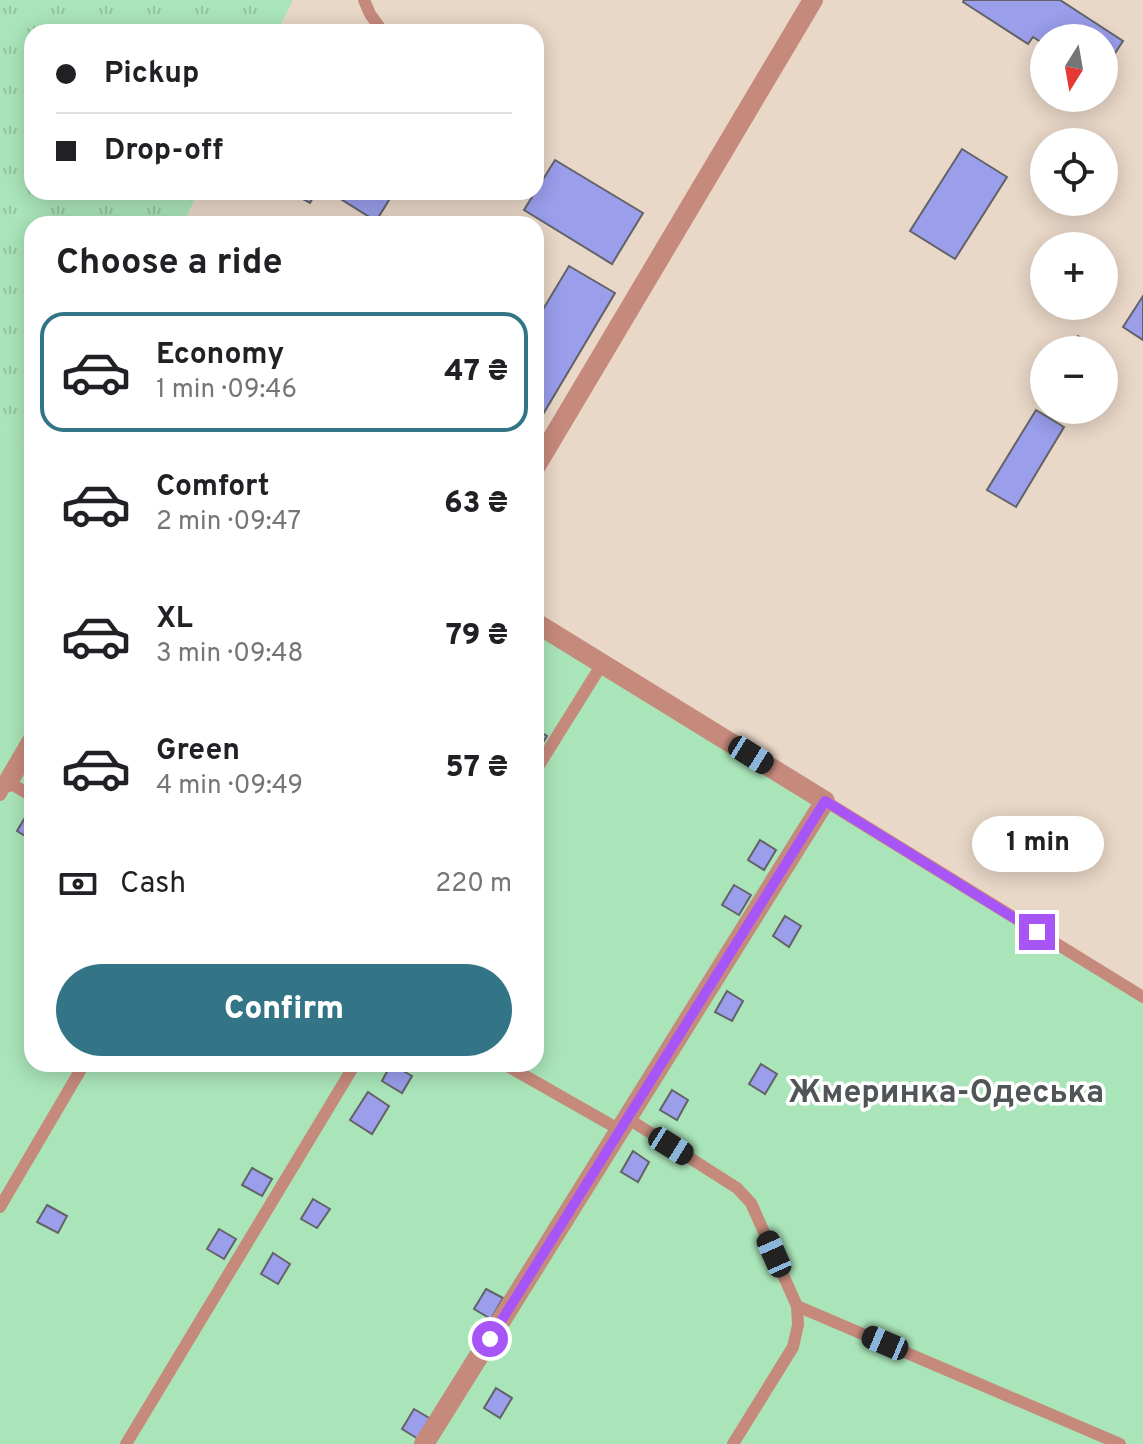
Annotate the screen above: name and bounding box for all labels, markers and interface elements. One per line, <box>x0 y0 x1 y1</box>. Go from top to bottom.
north arrow <box>1030 24 1118 112</box>
map controls <box>1030 24 1118 424</box>
text: Pickup <box>104 56 199 93</box>
button: locate <box>1030 128 1118 216</box>
text: Drop-off <box>104 133 223 170</box>
button: + <box>1030 232 1118 320</box>
text: Choose a ride <box>56 241 282 287</box>
icon: car <box>60 336 132 408</box>
button: − <box>1030 336 1118 424</box>
text: Economy <box>156 337 284 374</box>
text: 47 ₴ <box>444 354 508 391</box>
text: 1 min · 09:46 <box>156 374 297 407</box>
icon: car <box>60 468 132 540</box>
text: Comfort <box>156 469 269 506</box>
text: 63 ₴ <box>444 486 508 523</box>
text: 2 min · 09:47 <box>156 506 301 539</box>
icon: car <box>60 600 132 672</box>
text: XL <box>156 601 193 638</box>
text: 79 ₴ <box>446 618 508 655</box>
text: 3 min · 09:48 <box>156 638 303 671</box>
icon: car <box>60 732 132 804</box>
car <box>724 732 778 778</box>
text: Green <box>156 733 240 770</box>
text: 57 ₴ <box>445 750 508 787</box>
text: 4 min · 09:49 <box>156 770 303 803</box>
callout: 1 min <box>971 816 1103 872</box>
text: 1 min <box>1006 827 1070 860</box>
icon: cash <box>56 862 100 906</box>
text: Cash <box>120 866 186 903</box>
text: 220 m <box>435 868 512 901</box>
route end <box>1019 914 1055 950</box>
button: Confirm <box>56 964 512 1056</box>
district label: Жмеринка-Одеська <box>788 1074 1104 1114</box>
car <box>644 1123 698 1169</box>
car <box>753 1227 795 1281</box>
route start <box>472 1321 508 1357</box>
car <box>858 1323 912 1363</box>

